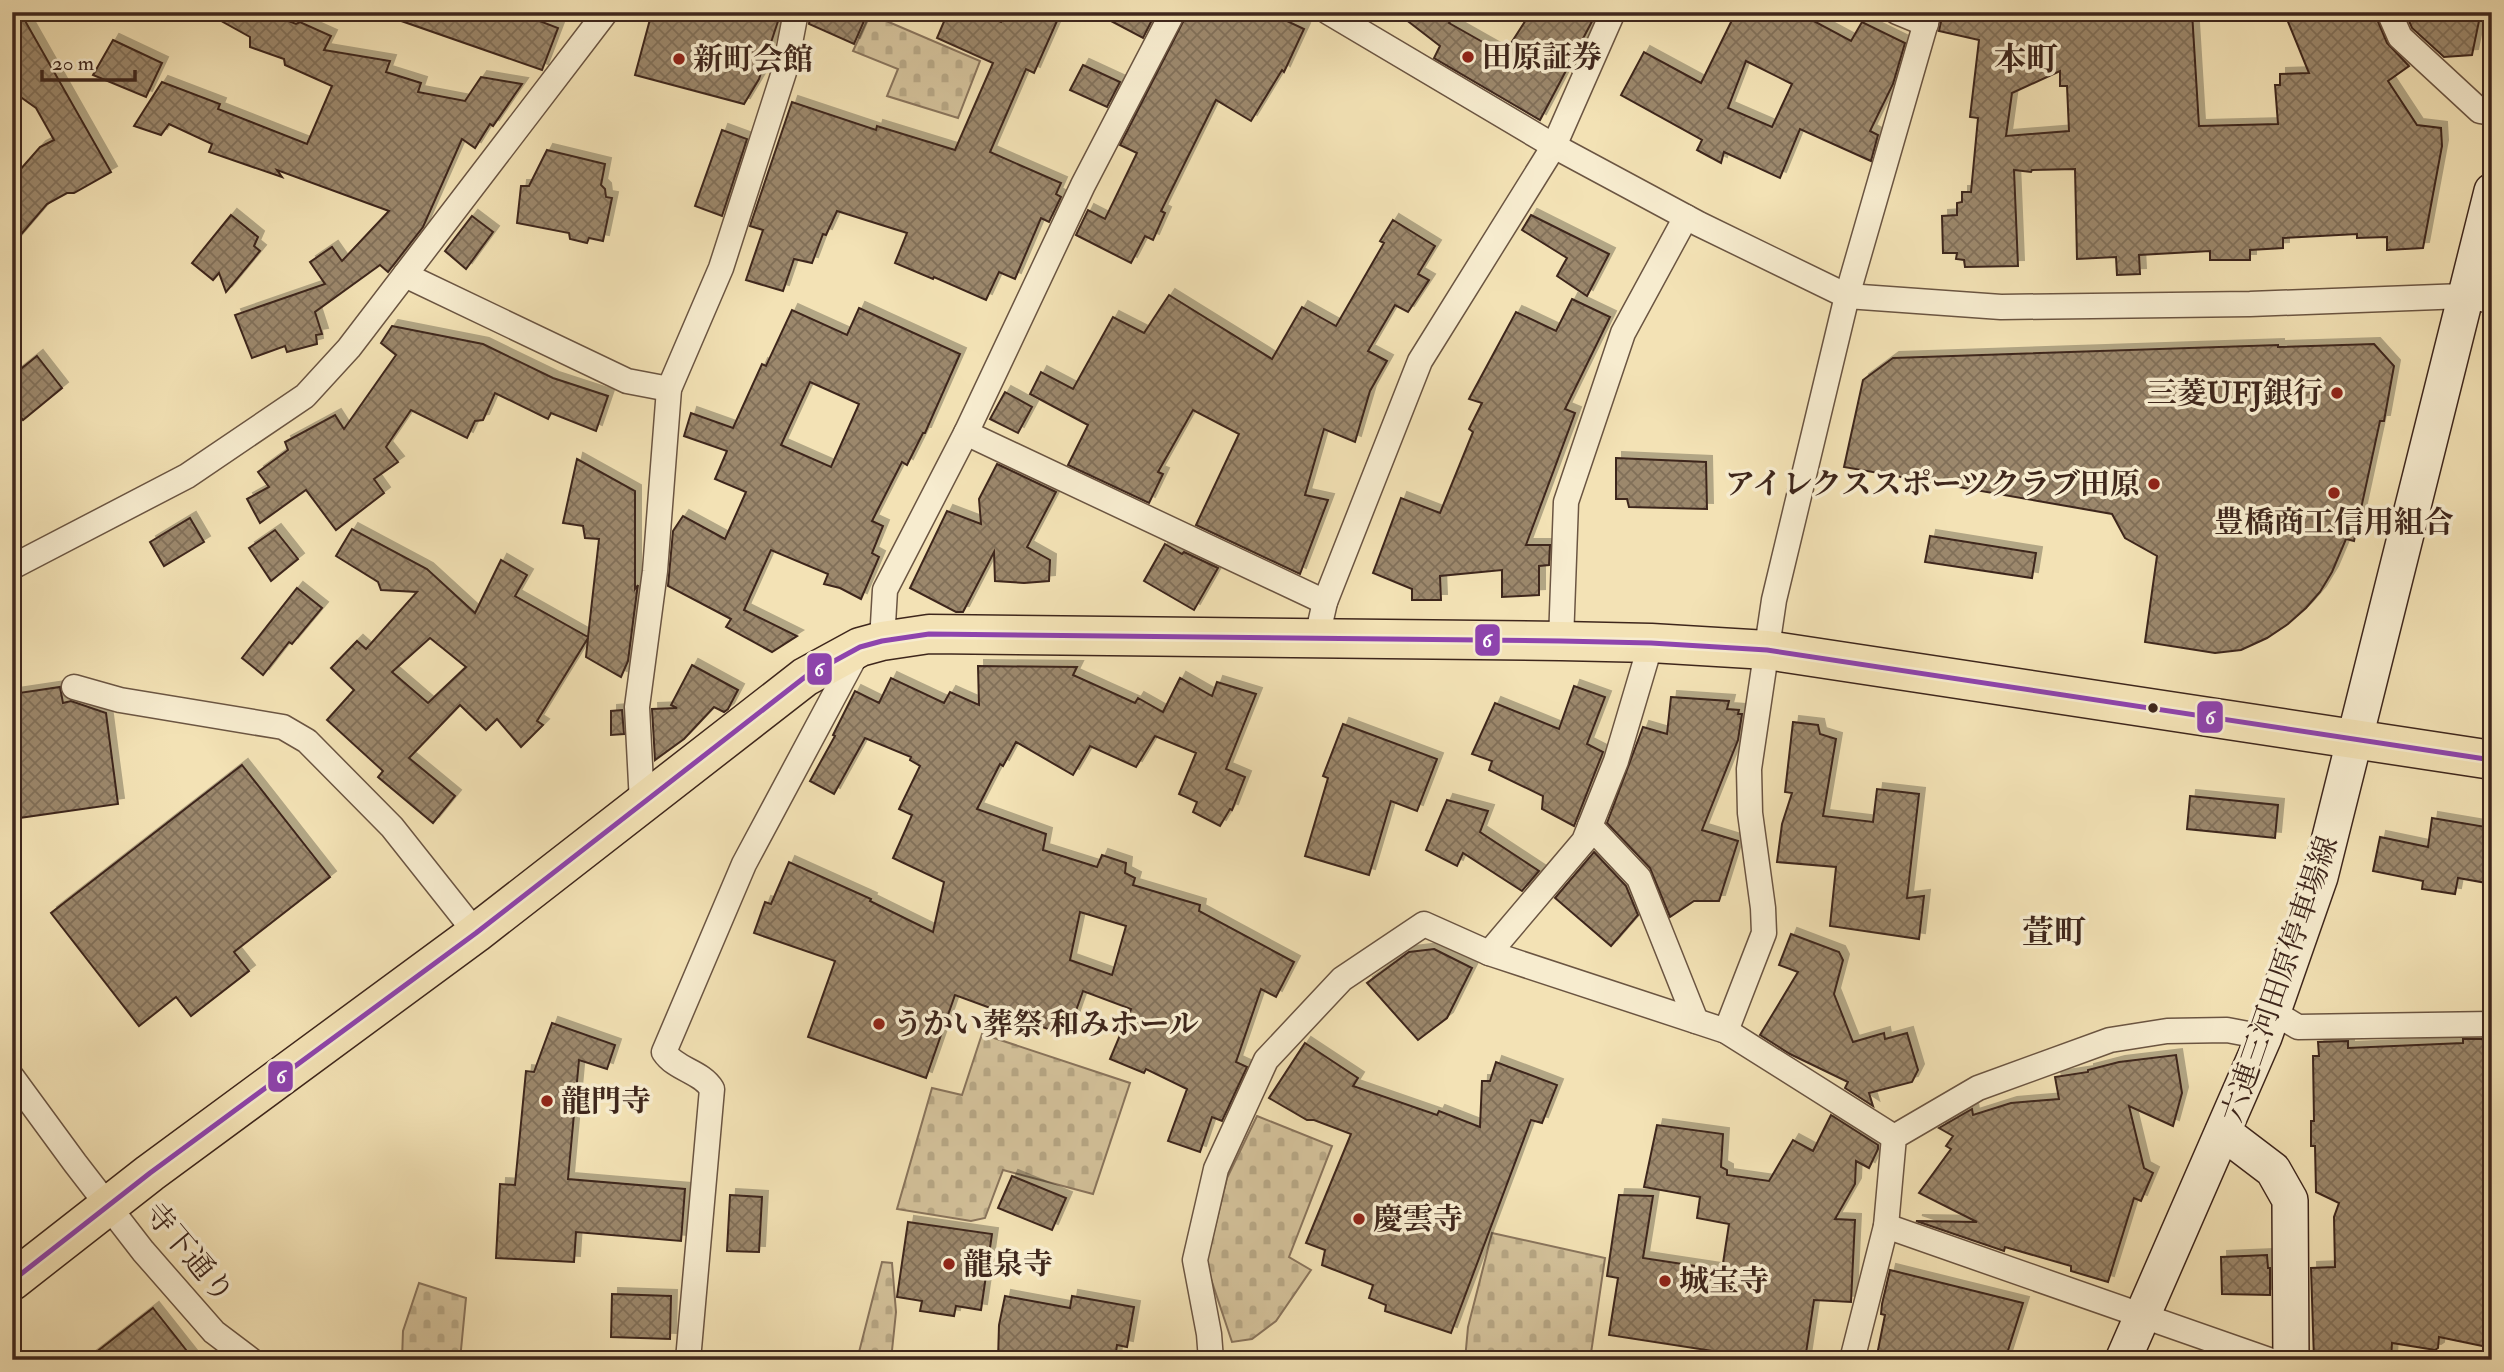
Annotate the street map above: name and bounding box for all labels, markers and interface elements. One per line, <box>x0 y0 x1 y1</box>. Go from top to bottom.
scale bar <box>42 38 135 82</box>
place label: 田原証券 <box>1482 39 1602 76</box>
district label: 本町 <box>1994 40 2058 80</box>
place label: 新町会館 <box>693 41 813 78</box>
marker: 田原証券 <box>1460 49 1476 65</box>
text: 20 m <box>52 50 94 77</box>
marker: 新町会館 <box>671 51 687 67</box>
place label: 三菱UFJ銀行 <box>2147 375 2323 412</box>
marker: 三菱UFJ銀行 <box>2329 385 2345 401</box>
place label: アイレクススポーツクラブ田原 <box>1725 466 2140 503</box>
marker: アイレクススポーツクラブ田原 <box>2146 476 2162 492</box>
marker: 豊橋商工信用組合 <box>2326 485 2342 501</box>
place label: 豊橋商工信用組合 <box>2214 504 2454 541</box>
line badge: 6 <box>1474 623 1501 657</box>
text: 6 <box>1482 629 1493 653</box>
line badge: 6 <box>806 652 833 686</box>
text: 6 <box>814 658 825 682</box>
line badge: 6 <box>2196 700 2224 734</box>
unlabelled marker <box>2146 701 2160 715</box>
text: 6 <box>2205 706 2216 730</box>
street label: 六連三河田原停車場線 <box>2214 831 2346 1127</box>
district label: 萱町 <box>2022 913 2086 953</box>
place label: うかい葬祭 和みホール <box>893 1006 1199 1043</box>
marker: うかい葬祭 和みホール <box>871 1016 887 1032</box>
line badge: 6 <box>267 1060 294 1093</box>
text: 6 <box>276 1065 287 1089</box>
place label: 龍門寺 <box>561 1083 651 1120</box>
marker: 龍門寺 <box>539 1093 555 1109</box>
street label: 寺下通り <box>136 1195 242 1311</box>
place label: 慶雲寺 <box>1373 1201 1463 1238</box>
marker: 慶雲寺 <box>1351 1211 1367 1227</box>
place label: 龍泉寺 <box>963 1246 1053 1283</box>
marker: 龍泉寺 <box>941 1256 957 1272</box>
place label: 城宝寺 <box>1679 1263 1769 1300</box>
marker: 城宝寺 <box>1657 1273 1673 1289</box>

